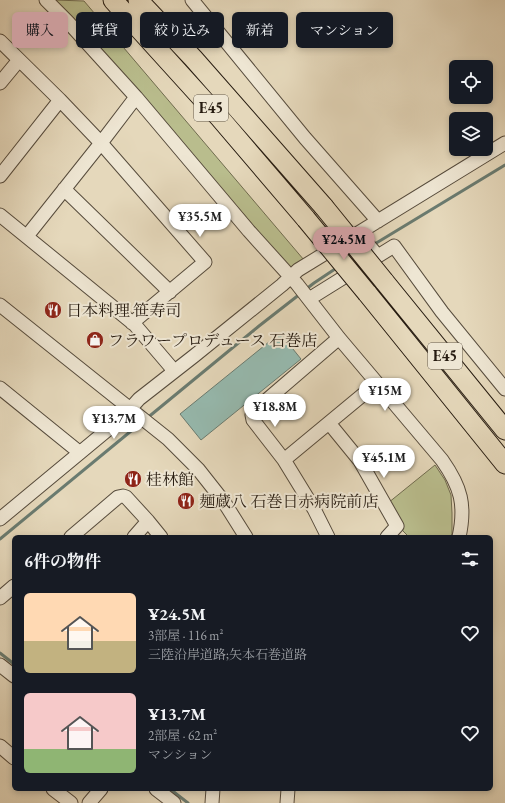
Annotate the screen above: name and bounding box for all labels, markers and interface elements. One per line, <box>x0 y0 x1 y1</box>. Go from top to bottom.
chip: 購入 <box>12 12 68 48</box>
chip: 賃貸 <box>76 12 132 48</box>
chip: 絞り込み <box>140 12 224 48</box>
chip: 新着 <box>232 12 288 48</box>
chip: マンション <box>296 12 393 48</box>
map controls <box>449 60 493 156</box>
button: locate <box>449 60 493 104</box>
road number: E45 <box>194 95 228 121</box>
button: layers <box>449 112 493 156</box>
pin: ¥35.5M <box>167 204 233 238</box>
text: ¥35.5M <box>178 208 222 225</box>
pin: ¥24.5M <box>311 227 377 261</box>
text: ¥24.5M <box>322 231 366 248</box>
restaurant icon: 日本料理 笹寿司 <box>43 300 63 320</box>
place label: 日本料理 笹寿司 <box>66 300 181 321</box>
shop icon: フラワープロデュース 石巻店 <box>85 330 105 350</box>
place label: フラワープロデュース 石巻店 <box>108 330 317 351</box>
road number: E45 <box>428 343 462 369</box>
pin: ¥15M <box>361 378 409 412</box>
text: ¥15M <box>368 382 402 399</box>
pin: ¥18.8M <box>242 394 308 428</box>
text: ¥18.8M <box>253 398 297 415</box>
pin: ¥13.7M <box>81 406 147 440</box>
text: ¥13.7M <box>92 410 136 427</box>
pin: ¥45.1M <box>351 445 417 479</box>
text: ¥45.1M <box>362 449 406 466</box>
restaurant icon: 桂林館 <box>123 469 143 489</box>
place label: 桂林館 <box>146 469 194 490</box>
restaurant icon: 麺蔵八 石巻日赤病院前店 <box>176 491 196 511</box>
place label: 麺蔵八 石巻日赤病院前店 <box>199 491 378 512</box>
icon: filters <box>459 548 481 570</box>
text: 6件の物件 <box>24 550 101 572</box>
text: ¥24.5M <box>148 603 206 625</box>
icon: home <box>56 609 104 657</box>
icon: heart <box>459 622 481 644</box>
text: 3部屋 · 116 m² <box>148 627 223 644</box>
text: 三陸沿岸道路;矢本石巻道路 <box>148 646 307 663</box>
text: ¥13.7M <box>148 703 206 725</box>
icon: home <box>56 709 104 757</box>
icon: heart <box>459 722 481 744</box>
text: 2部屋 · 62 m² <box>148 727 217 744</box>
text: マンション <box>148 746 212 763</box>

